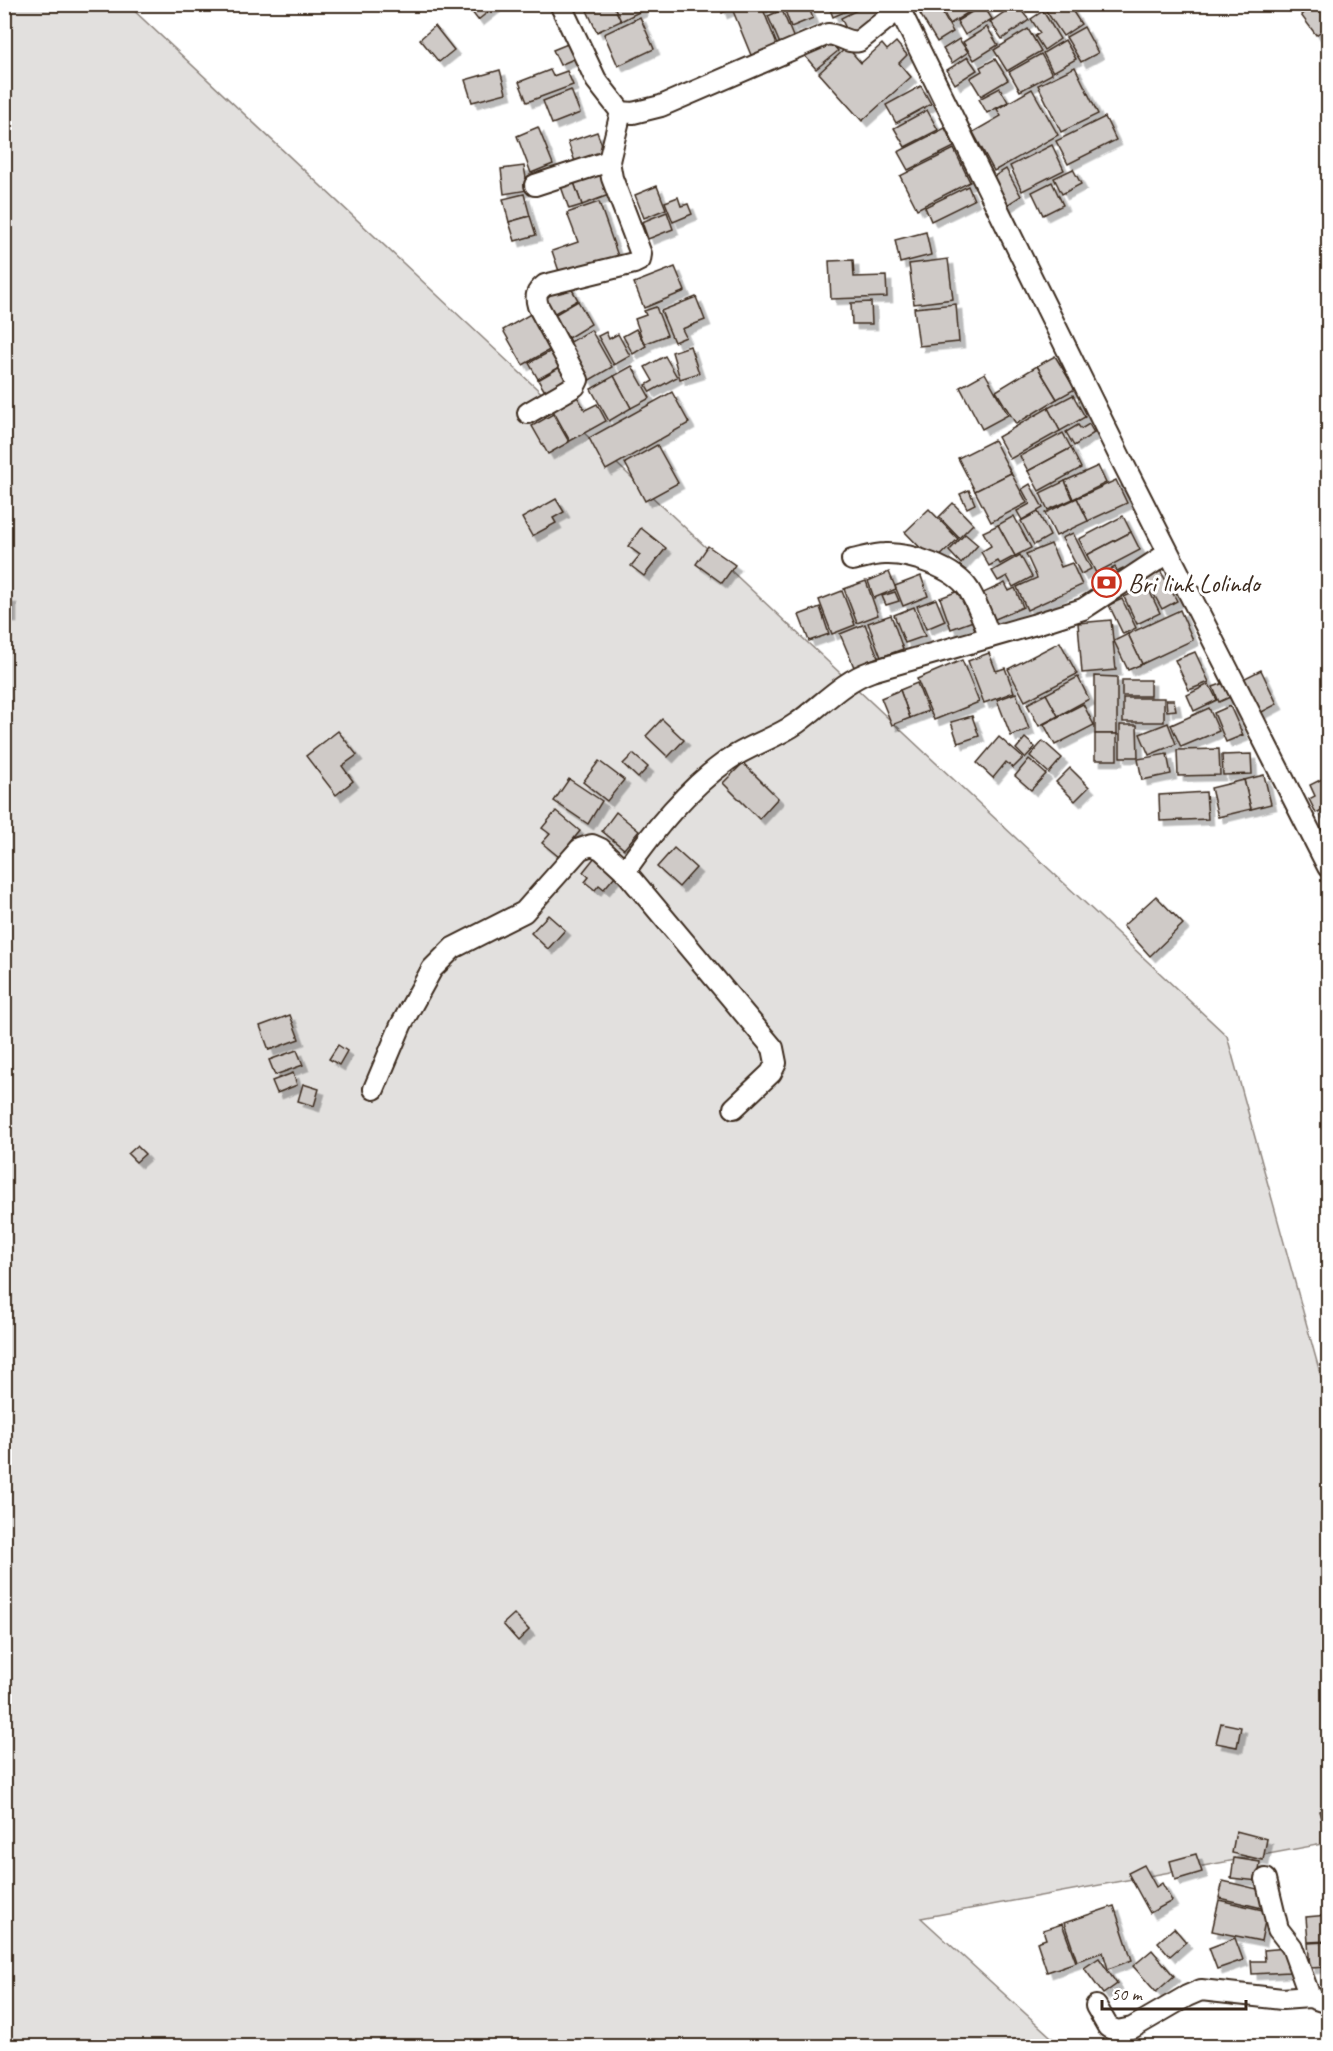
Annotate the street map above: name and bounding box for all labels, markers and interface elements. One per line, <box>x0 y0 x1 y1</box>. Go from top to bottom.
bank icon: Bri link Lolindo <box>1091 567 1123 599</box>
place label: Bri link Lolindo <box>1128 567 1262 600</box>
scale bar <box>1102 1973 1246 2011</box>
text: 50 m <box>1111 1983 1144 2005</box>

